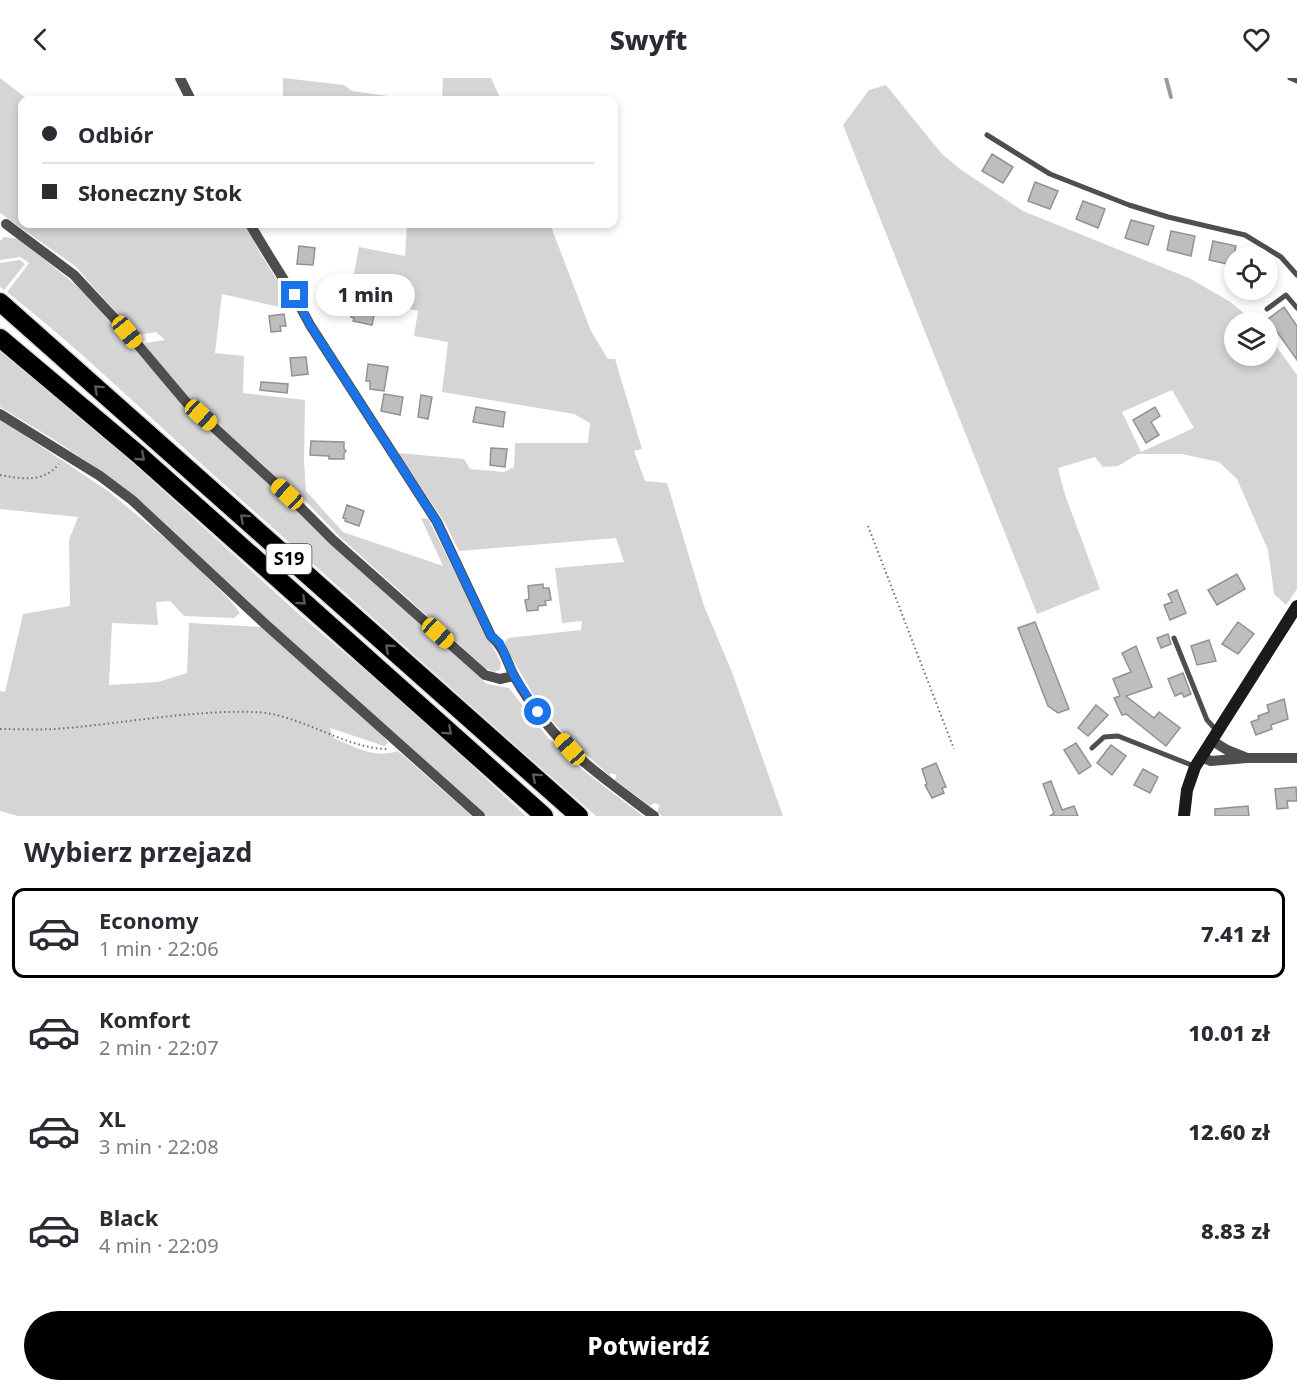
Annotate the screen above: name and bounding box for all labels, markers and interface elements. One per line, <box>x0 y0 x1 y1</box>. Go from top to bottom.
text: Swyft <box>610 21 687 58</box>
icon: back <box>24 23 57 56</box>
icon: heart <box>1240 23 1273 56</box>
text: Odbiór <box>78 119 153 149</box>
text: Słoneczny Stok <box>78 177 242 207</box>
map controls <box>1224 246 1278 366</box>
button: locate <box>1224 246 1278 300</box>
callout: 1 min <box>316 274 415 316</box>
route end <box>281 281 308 308</box>
text: 1 min <box>338 281 393 308</box>
car <box>109 312 145 352</box>
button: layers <box>1224 312 1278 366</box>
one-way arrow <box>94 385 105 396</box>
car <box>182 396 220 434</box>
one-way arrow <box>134 450 145 461</box>
car <box>268 475 306 513</box>
one-way arrow <box>240 514 251 525</box>
road number: S19 <box>266 544 312 574</box>
one-way arrow <box>295 594 306 605</box>
car <box>419 614 457 652</box>
one-way arrow <box>386 644 396 655</box>
route start <box>524 698 551 725</box>
one-way arrow <box>441 724 452 735</box>
car <box>551 730 589 768</box>
one-way arrow <box>532 773 542 784</box>
text: Wybierz przejazd <box>24 833 252 870</box>
text: Economy <box>99 905 198 935</box>
icon: car <box>27 906 81 960</box>
text: 7.41 zł <box>1201 918 1270 948</box>
text: 1 min · 22:06 <box>99 935 219 962</box>
text: Komfort <box>99 1004 190 1034</box>
icon: car <box>27 1005 81 1059</box>
text: 10.01 zł <box>1188 1017 1270 1047</box>
text: 2 min · 22:07 <box>99 1034 219 1061</box>
text: XL <box>99 1103 126 1133</box>
icon: car <box>27 1104 81 1158</box>
text: 12.60 zł <box>1188 1116 1270 1146</box>
text: 3 min · 22:08 <box>99 1133 219 1160</box>
text: Black <box>99 1202 158 1232</box>
icon: car <box>27 1203 81 1257</box>
text: 8.83 zł <box>1201 1215 1270 1245</box>
text: 4 min · 22:09 <box>99 1232 219 1259</box>
button: Potwierdź <box>24 1311 1273 1380</box>

